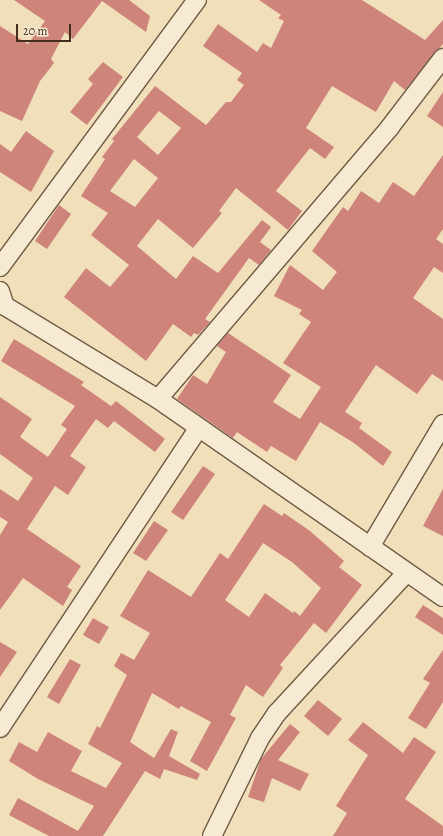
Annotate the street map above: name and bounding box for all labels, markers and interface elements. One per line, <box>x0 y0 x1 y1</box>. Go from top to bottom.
scale bar <box>18 16 73 42</box>
text: 20 m <box>23 23 47 39</box>

